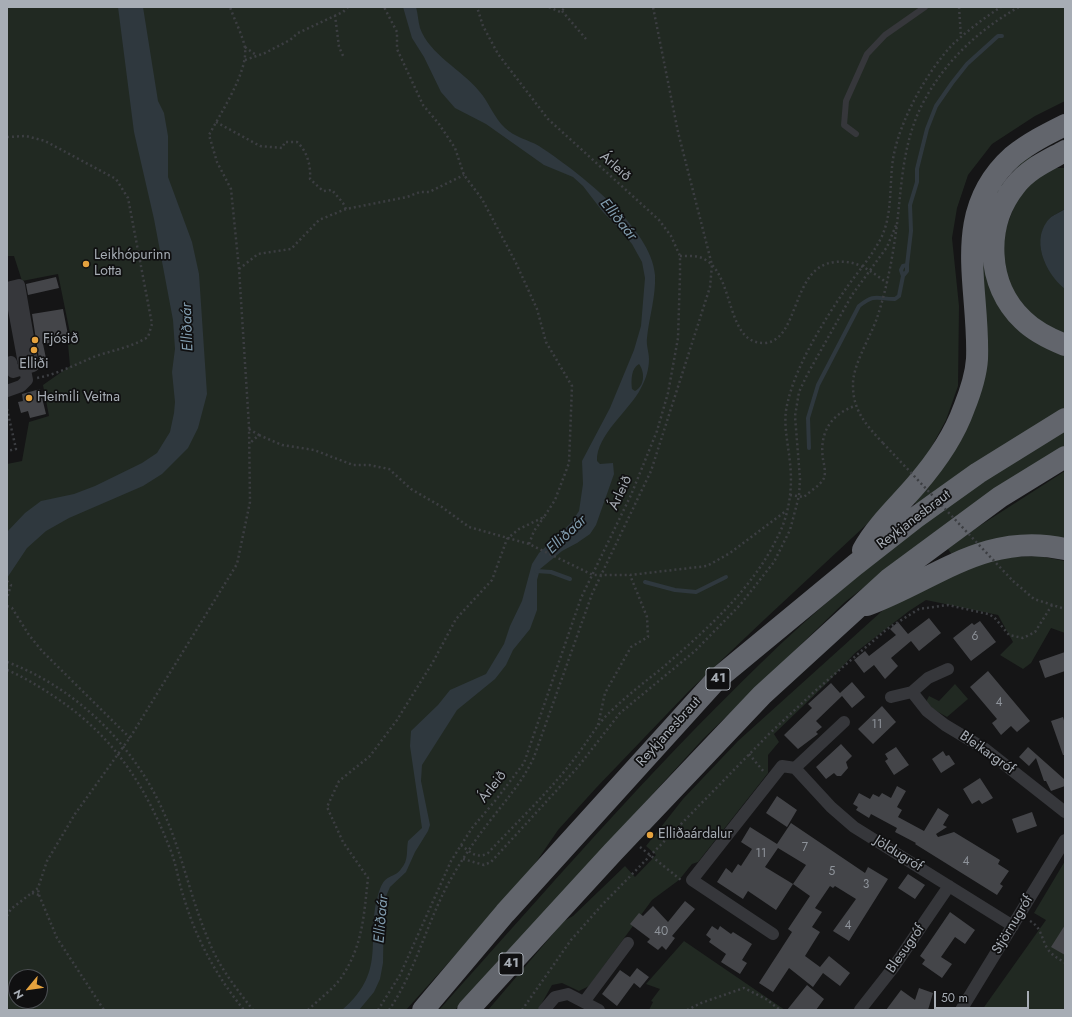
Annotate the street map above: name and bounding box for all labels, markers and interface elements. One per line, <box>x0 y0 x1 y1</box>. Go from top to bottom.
street label: Árleið <box>596 149 634 185</box>
water label: Elliðaár <box>596 195 640 245</box>
place label: Leikhópurinn Lotta <box>94 248 171 280</box>
marker: Leikhópurinn Lotta <box>81 259 91 269</box>
water label: Elliðaár <box>178 302 198 352</box>
place label: Fjósið <box>43 332 78 348</box>
marker: Fjósið <box>30 335 40 345</box>
marker: Elliði <box>29 345 39 355</box>
place label: Elliði <box>19 357 49 373</box>
place label: Heimili Veitna <box>37 390 120 406</box>
marker: Heimili Veitna <box>24 393 34 403</box>
street label: Árleið <box>606 473 636 513</box>
street label: Reykjanesbraut <box>874 487 954 553</box>
water label: Elliðaár <box>543 512 591 558</box>
house number: 6 <box>972 630 978 644</box>
road number: 41 <box>706 668 730 690</box>
street label: Reykjanesbraut <box>633 694 705 770</box>
house number: 4 <box>996 696 1002 710</box>
house number: 11 <box>872 718 882 732</box>
street label: Bleikargróf <box>956 728 1018 778</box>
street label: Árleið <box>475 768 511 806</box>
place label: Elliðaárdalur <box>658 827 732 843</box>
marker: Elliðaárdalur <box>645 830 655 840</box>
street label: Jöldugróf <box>871 833 925 875</box>
house number: 7 <box>802 841 808 855</box>
house number: 11 <box>756 847 766 861</box>
house number: 4 <box>963 855 969 869</box>
house number: 5 <box>829 865 835 879</box>
house number: 3 <box>863 878 869 892</box>
street label: Stjörnugróf <box>989 892 1037 958</box>
water label: Elliðaár <box>371 894 393 944</box>
house number: 4 <box>845 919 851 933</box>
street label: Blesugróf <box>883 921 929 977</box>
house number: 40 <box>654 925 668 939</box>
road number: 41 <box>499 953 523 975</box>
north arrow <box>8 969 48 1009</box>
scale bar <box>936 983 1031 1009</box>
text: N <box>9 987 27 1002</box>
text: 50 m <box>941 989 968 1007</box>

